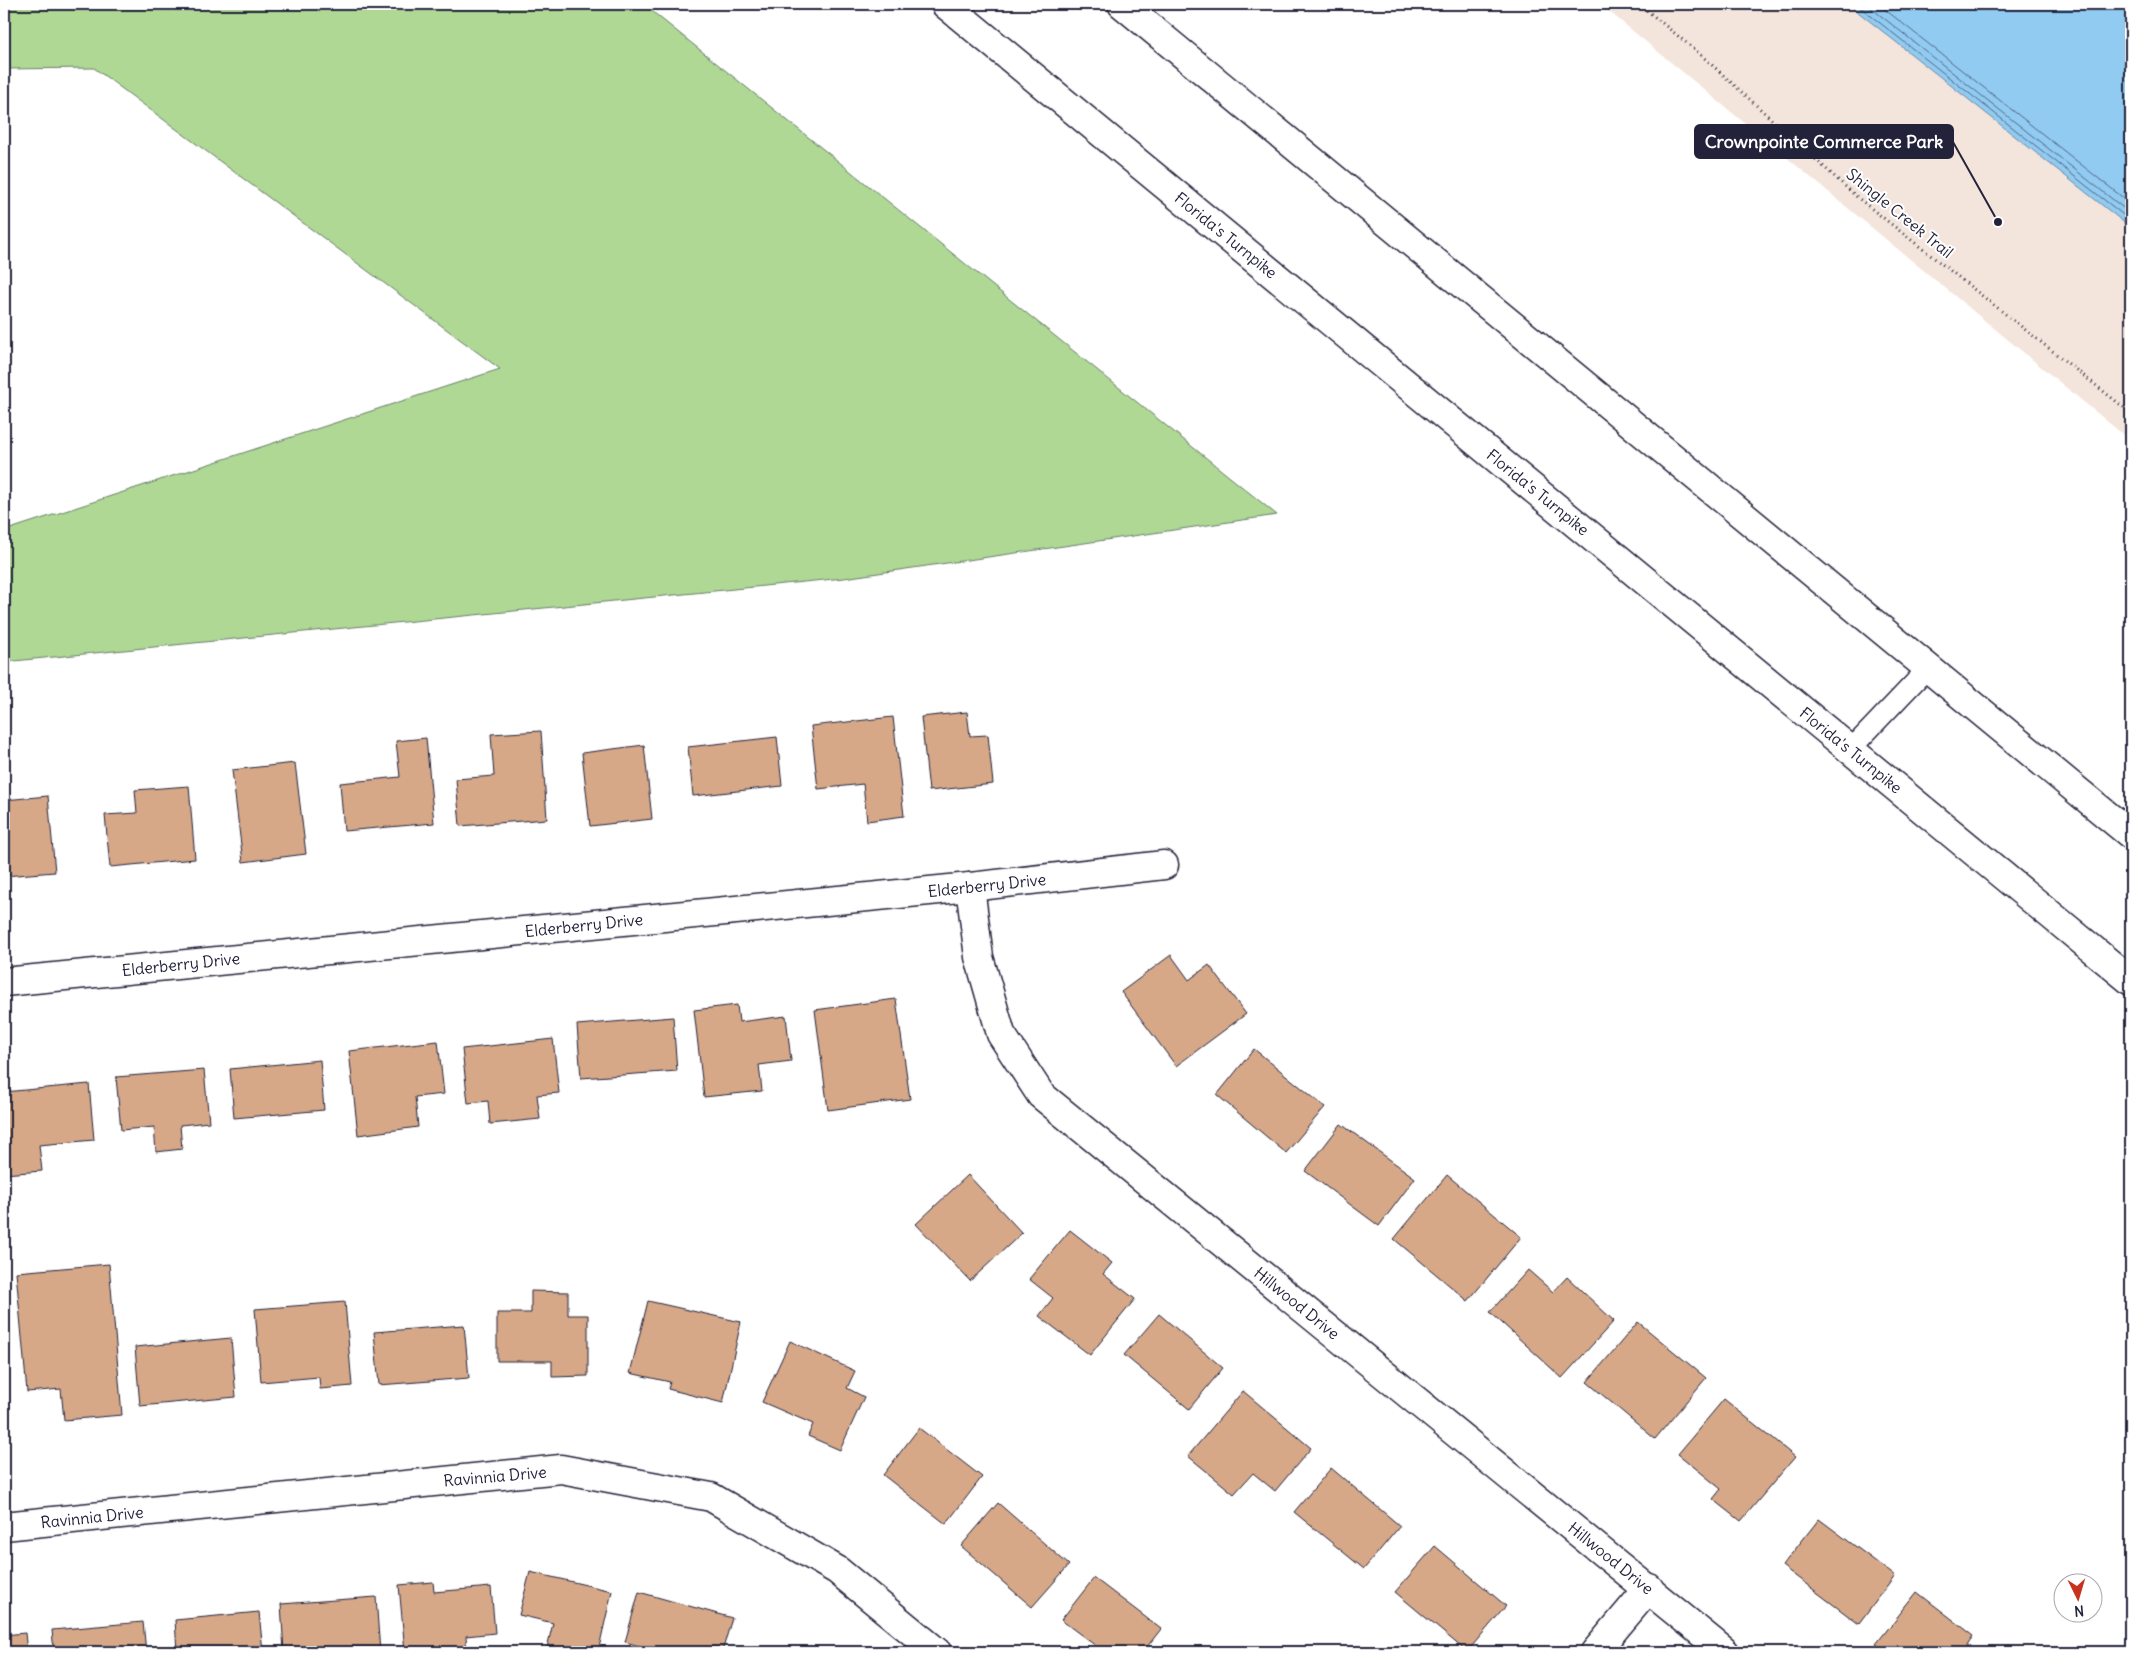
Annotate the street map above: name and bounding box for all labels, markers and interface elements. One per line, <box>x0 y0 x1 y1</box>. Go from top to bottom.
callout: Crownpointe Commerce Park <box>1695 125 1953 158</box>
text: Crownpointe Commerce Park <box>1705 130 1943 153</box>
street label: Shingle Creek Trail <box>1843 164 1957 262</box>
street label: Florida's Turnpike <box>1171 188 1281 282</box>
street label: Florida's Turnpike <box>1483 445 1593 539</box>
street label: Florida's Turnpike <box>1796 703 1906 797</box>
street label: Elderberry Drive <box>927 869 1047 901</box>
street label: Elderberry Drive <box>524 909 644 941</box>
street label: Elderberry Drive <box>121 948 241 980</box>
street label: Hillwood Drive <box>1250 1263 1344 1343</box>
street label: Ravinnia Drive <box>443 1462 547 1490</box>
street label: Ravinnia Drive <box>39 1502 145 1532</box>
street label: Hillwood Drive <box>1564 1518 1658 1598</box>
north arrow <box>2052 1574 2102 1624</box>
text: N <box>2074 1602 2085 1620</box>

